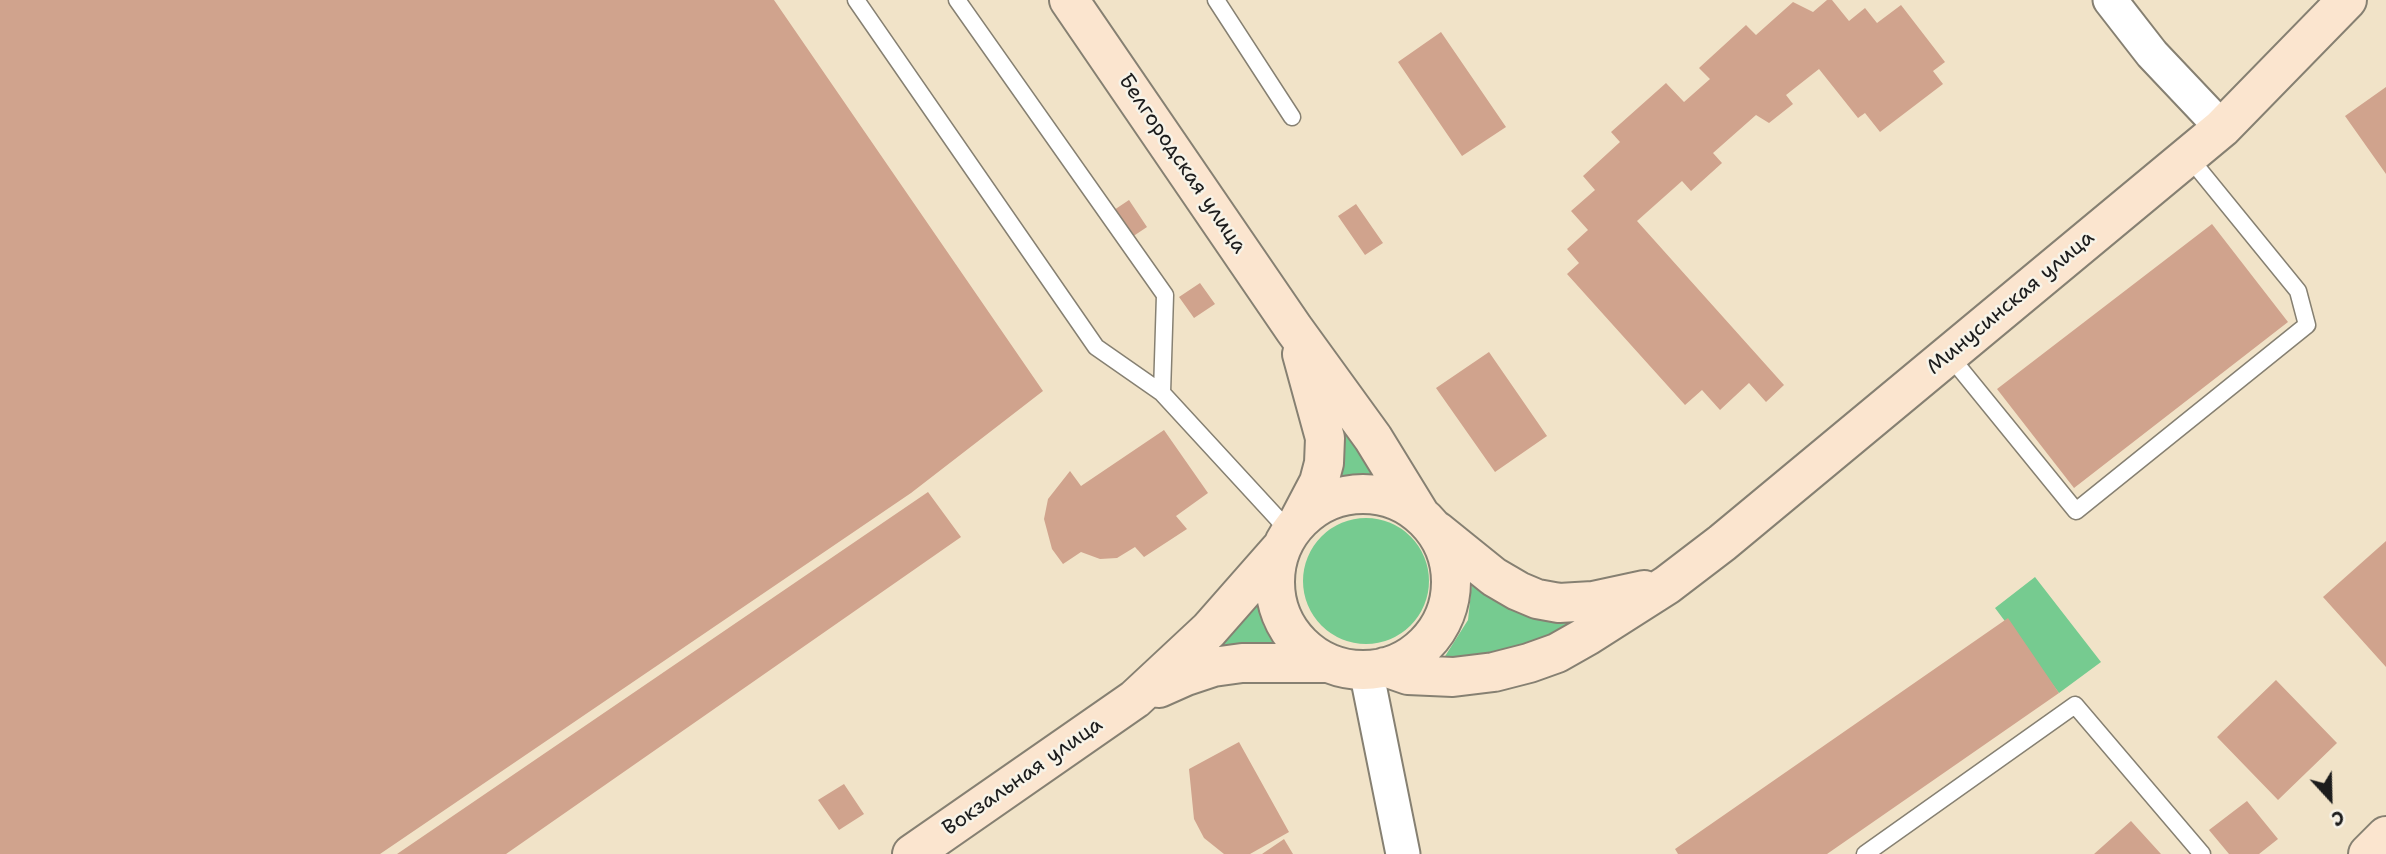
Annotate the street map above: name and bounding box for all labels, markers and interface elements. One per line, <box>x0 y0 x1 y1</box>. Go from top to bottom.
street label: Белгородская улица <box>1113 69 1251 259</box>
street label: Минусинская улица <box>1922 226 2100 380</box>
street label: Вокзальная улица <box>938 712 1108 842</box>
north arrow <box>2295 763 2365 833</box>
text: С <box>2328 804 2348 832</box>

